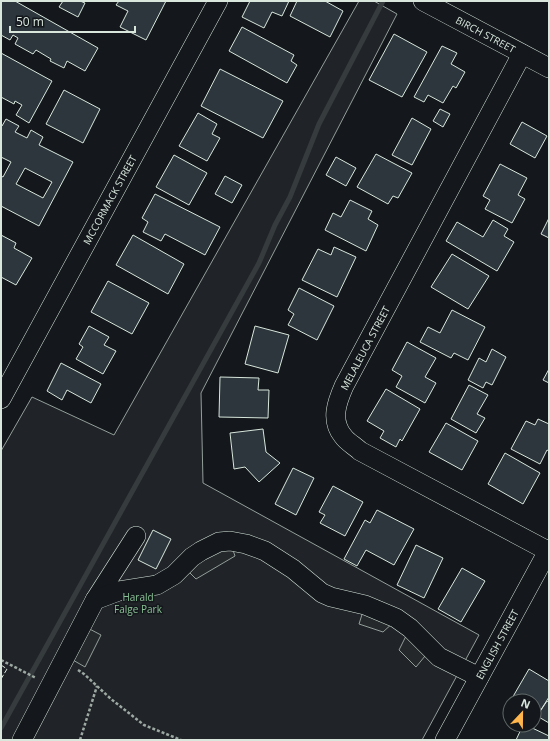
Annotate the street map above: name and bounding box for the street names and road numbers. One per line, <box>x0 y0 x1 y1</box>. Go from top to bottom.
street label: BIRCH STREET <box>453 13 518 56</box>
street label: MCCORMACK STREET <box>80 152 140 247</box>
street label: MELALEUCA STREET <box>337 303 393 392</box>
street label: ENGLISH STREET <box>472 606 522 682</box>

